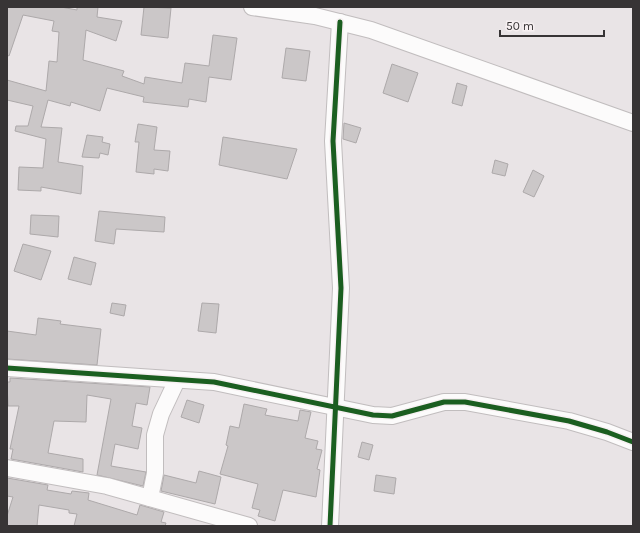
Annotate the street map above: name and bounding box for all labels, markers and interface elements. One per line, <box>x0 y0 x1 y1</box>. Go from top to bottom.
scale bar <box>500 12 604 38</box>
text: 50 m <box>506 19 534 33</box>

